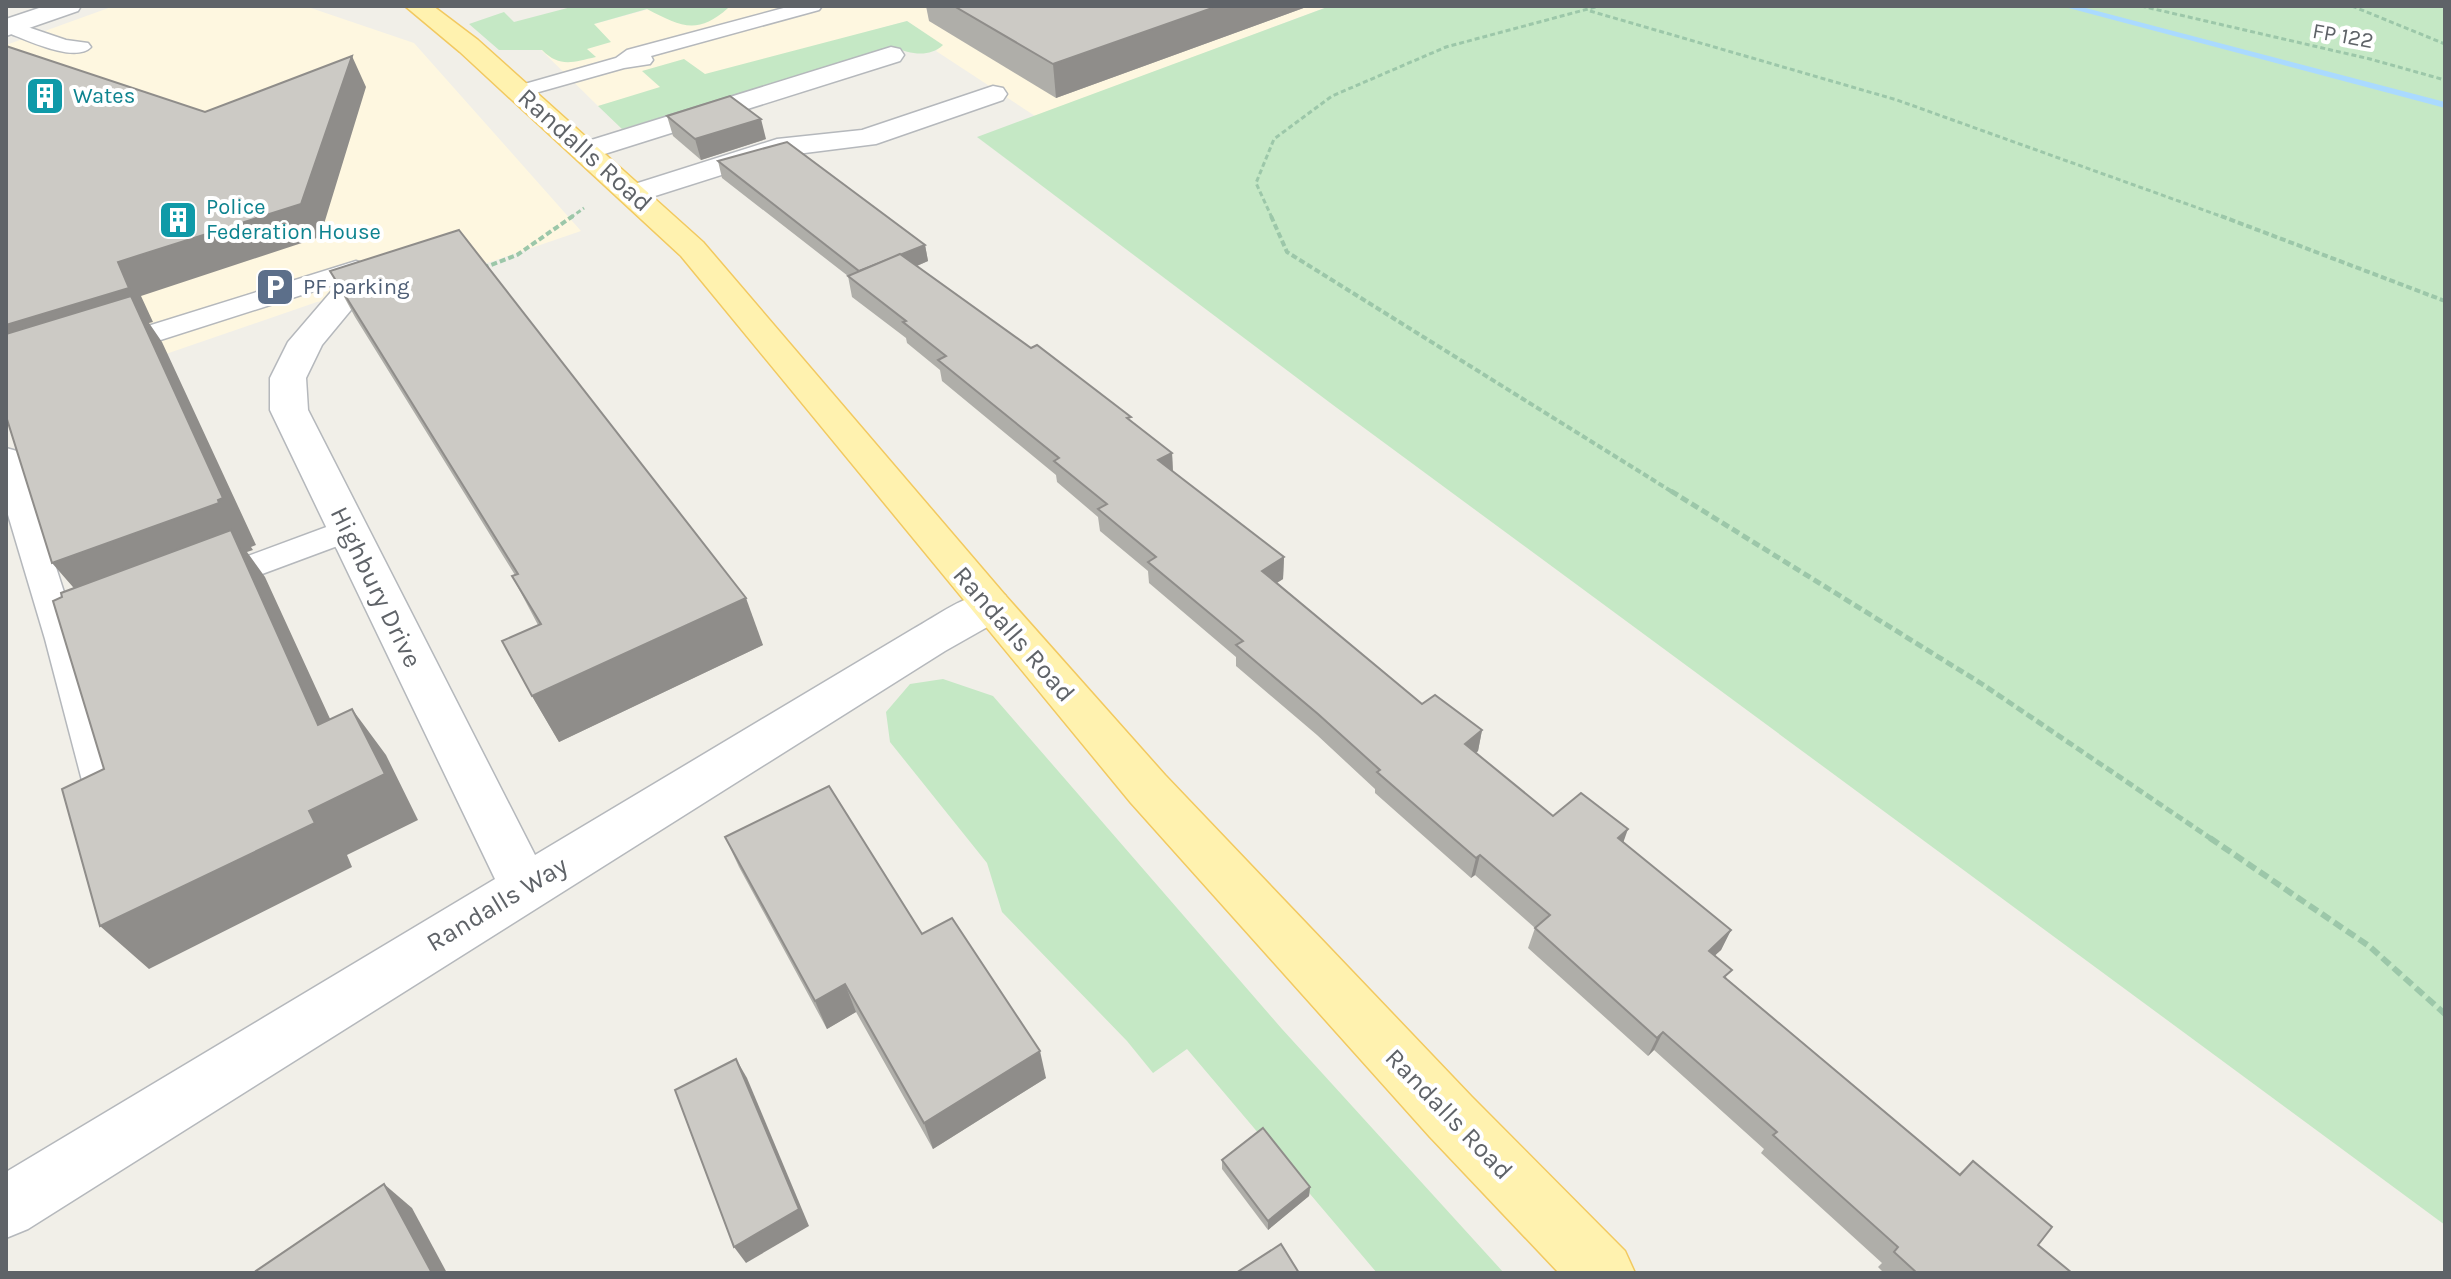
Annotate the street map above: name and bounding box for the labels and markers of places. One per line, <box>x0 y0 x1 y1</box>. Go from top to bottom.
building icon: Wates <box>24 75 66 117</box>
place label: Wates <box>73 83 135 109</box>
place label: Police Federation House <box>206 194 381 245</box>
building icon: Police Federation House <box>157 199 199 241</box>
parking icon: PF parking <box>254 266 296 308</box>
place label: PF parking <box>303 274 410 300</box>

